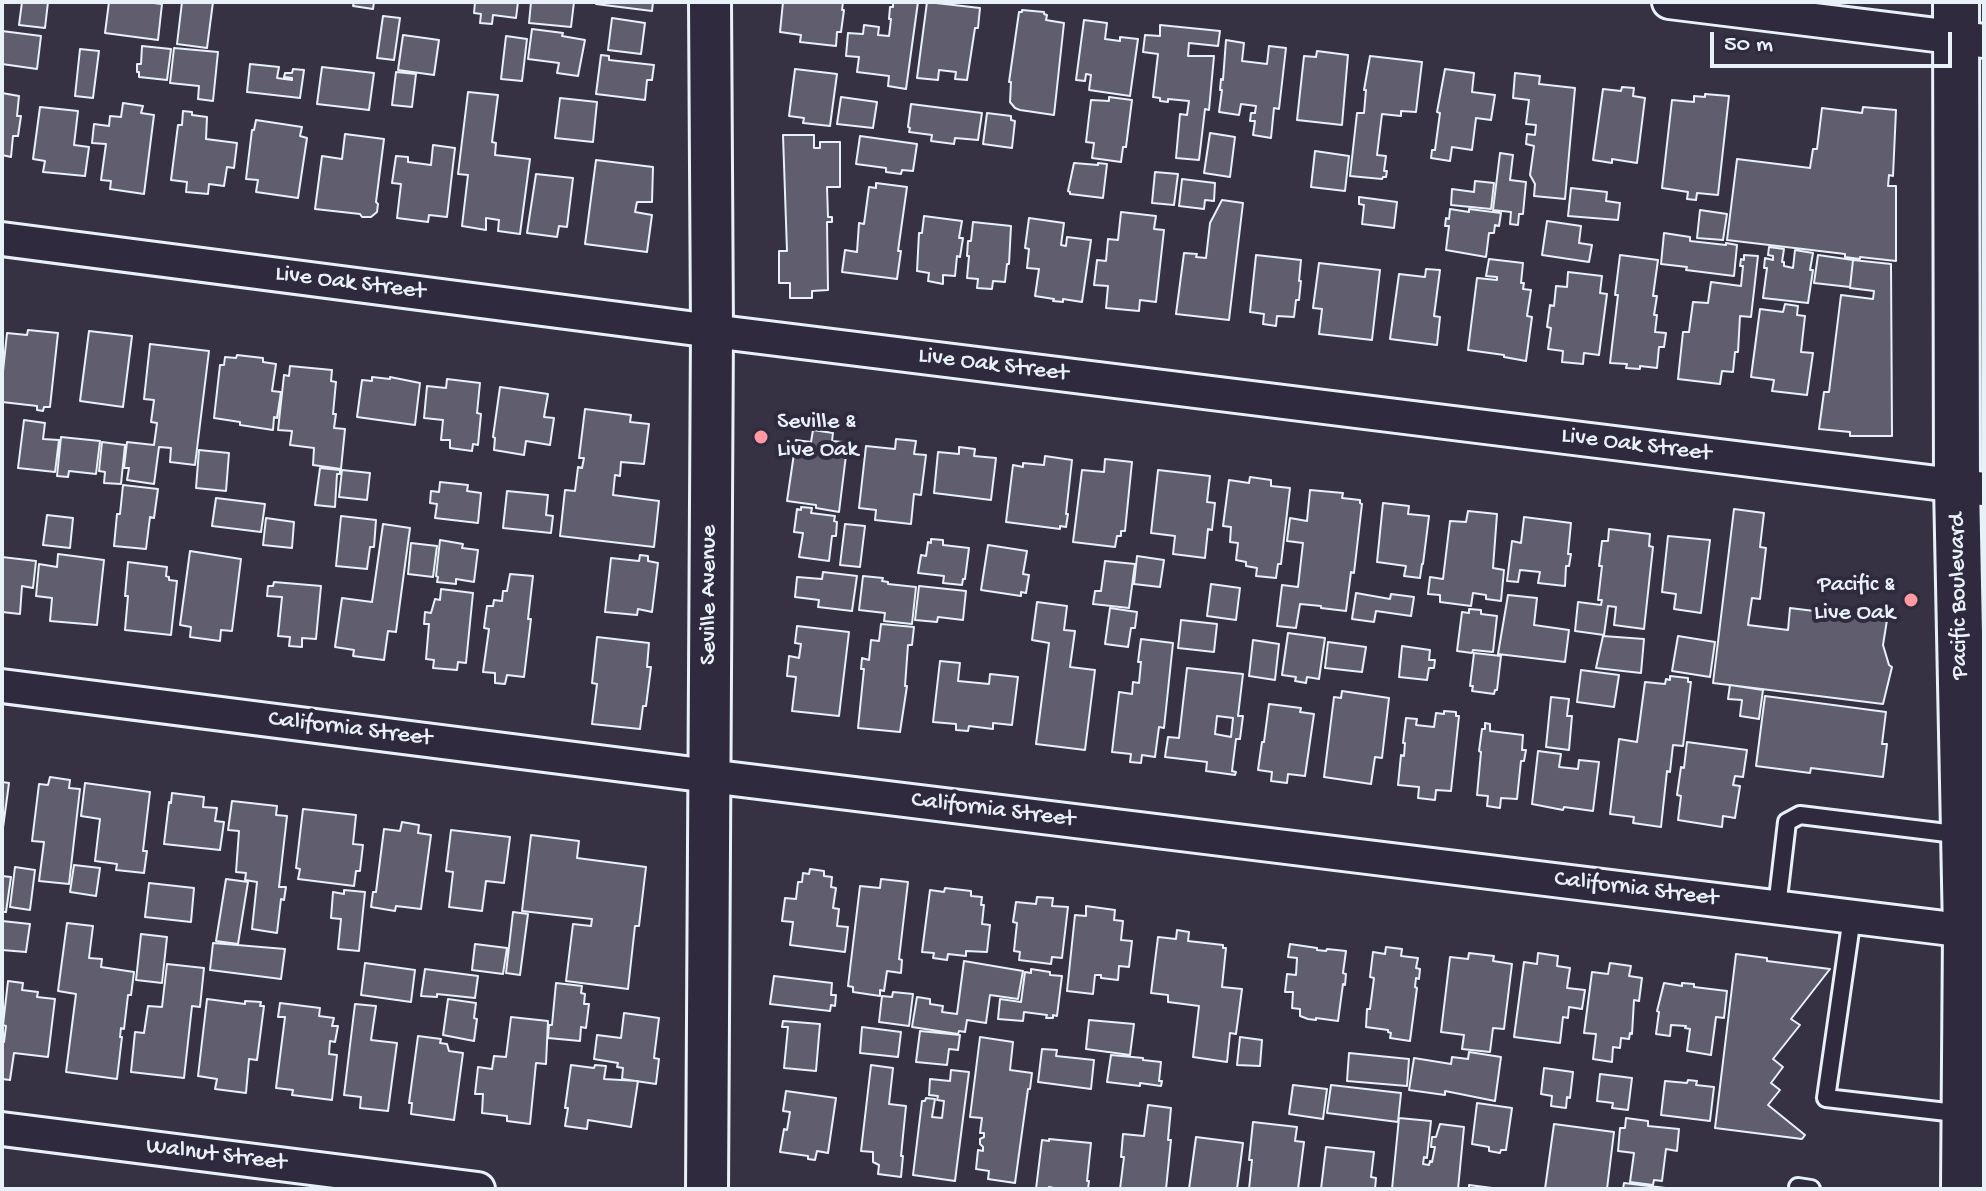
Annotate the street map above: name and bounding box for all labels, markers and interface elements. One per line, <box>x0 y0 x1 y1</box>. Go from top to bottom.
scale bar <box>1714 16 1956 66</box>
text: 50 m <box>1724 31 1773 60</box>
street label: Live Oak Street <box>273 261 427 307</box>
street label: Live Oak Street <box>916 343 1070 389</box>
place label: Seville & Live Oak <box>777 409 858 465</box>
street label: Live Oak Street <box>1559 423 1713 469</box>
marker: Seville & Live Oak <box>752 428 770 446</box>
street label: Pacific Boulevard <box>1944 513 1976 679</box>
street label: Seville Avenue <box>696 525 724 665</box>
place label: Pacific & Live Oak <box>1814 572 1895 628</box>
marker: Pacific & Live Oak <box>1902 591 1920 609</box>
street label: California Street <box>266 706 434 754</box>
street label: California Street <box>909 787 1077 835</box>
street label: California Street <box>1552 866 1720 914</box>
street label: Walnut Street <box>144 1133 288 1179</box>

